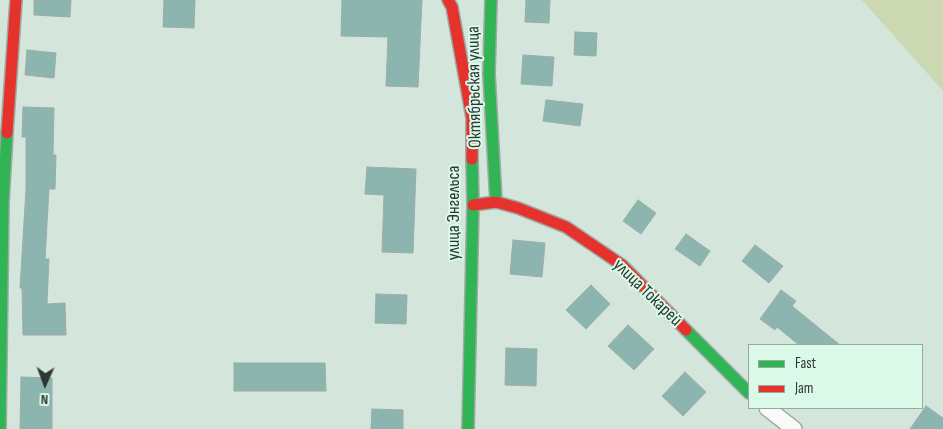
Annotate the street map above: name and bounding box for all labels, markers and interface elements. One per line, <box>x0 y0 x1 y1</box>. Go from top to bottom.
street label: Октябрьская улица <box>463 26 487 148</box>
street label: улица Энгельса <box>443 166 465 260</box>
street label: улица Токарей <box>608 255 686 331</box>
legend <box>748 344 923 409</box>
text: Fast <box>795 354 816 373</box>
north arrow <box>20 359 70 409</box>
text: Jam <box>795 379 813 398</box>
text: N <box>40 391 49 408</box>

